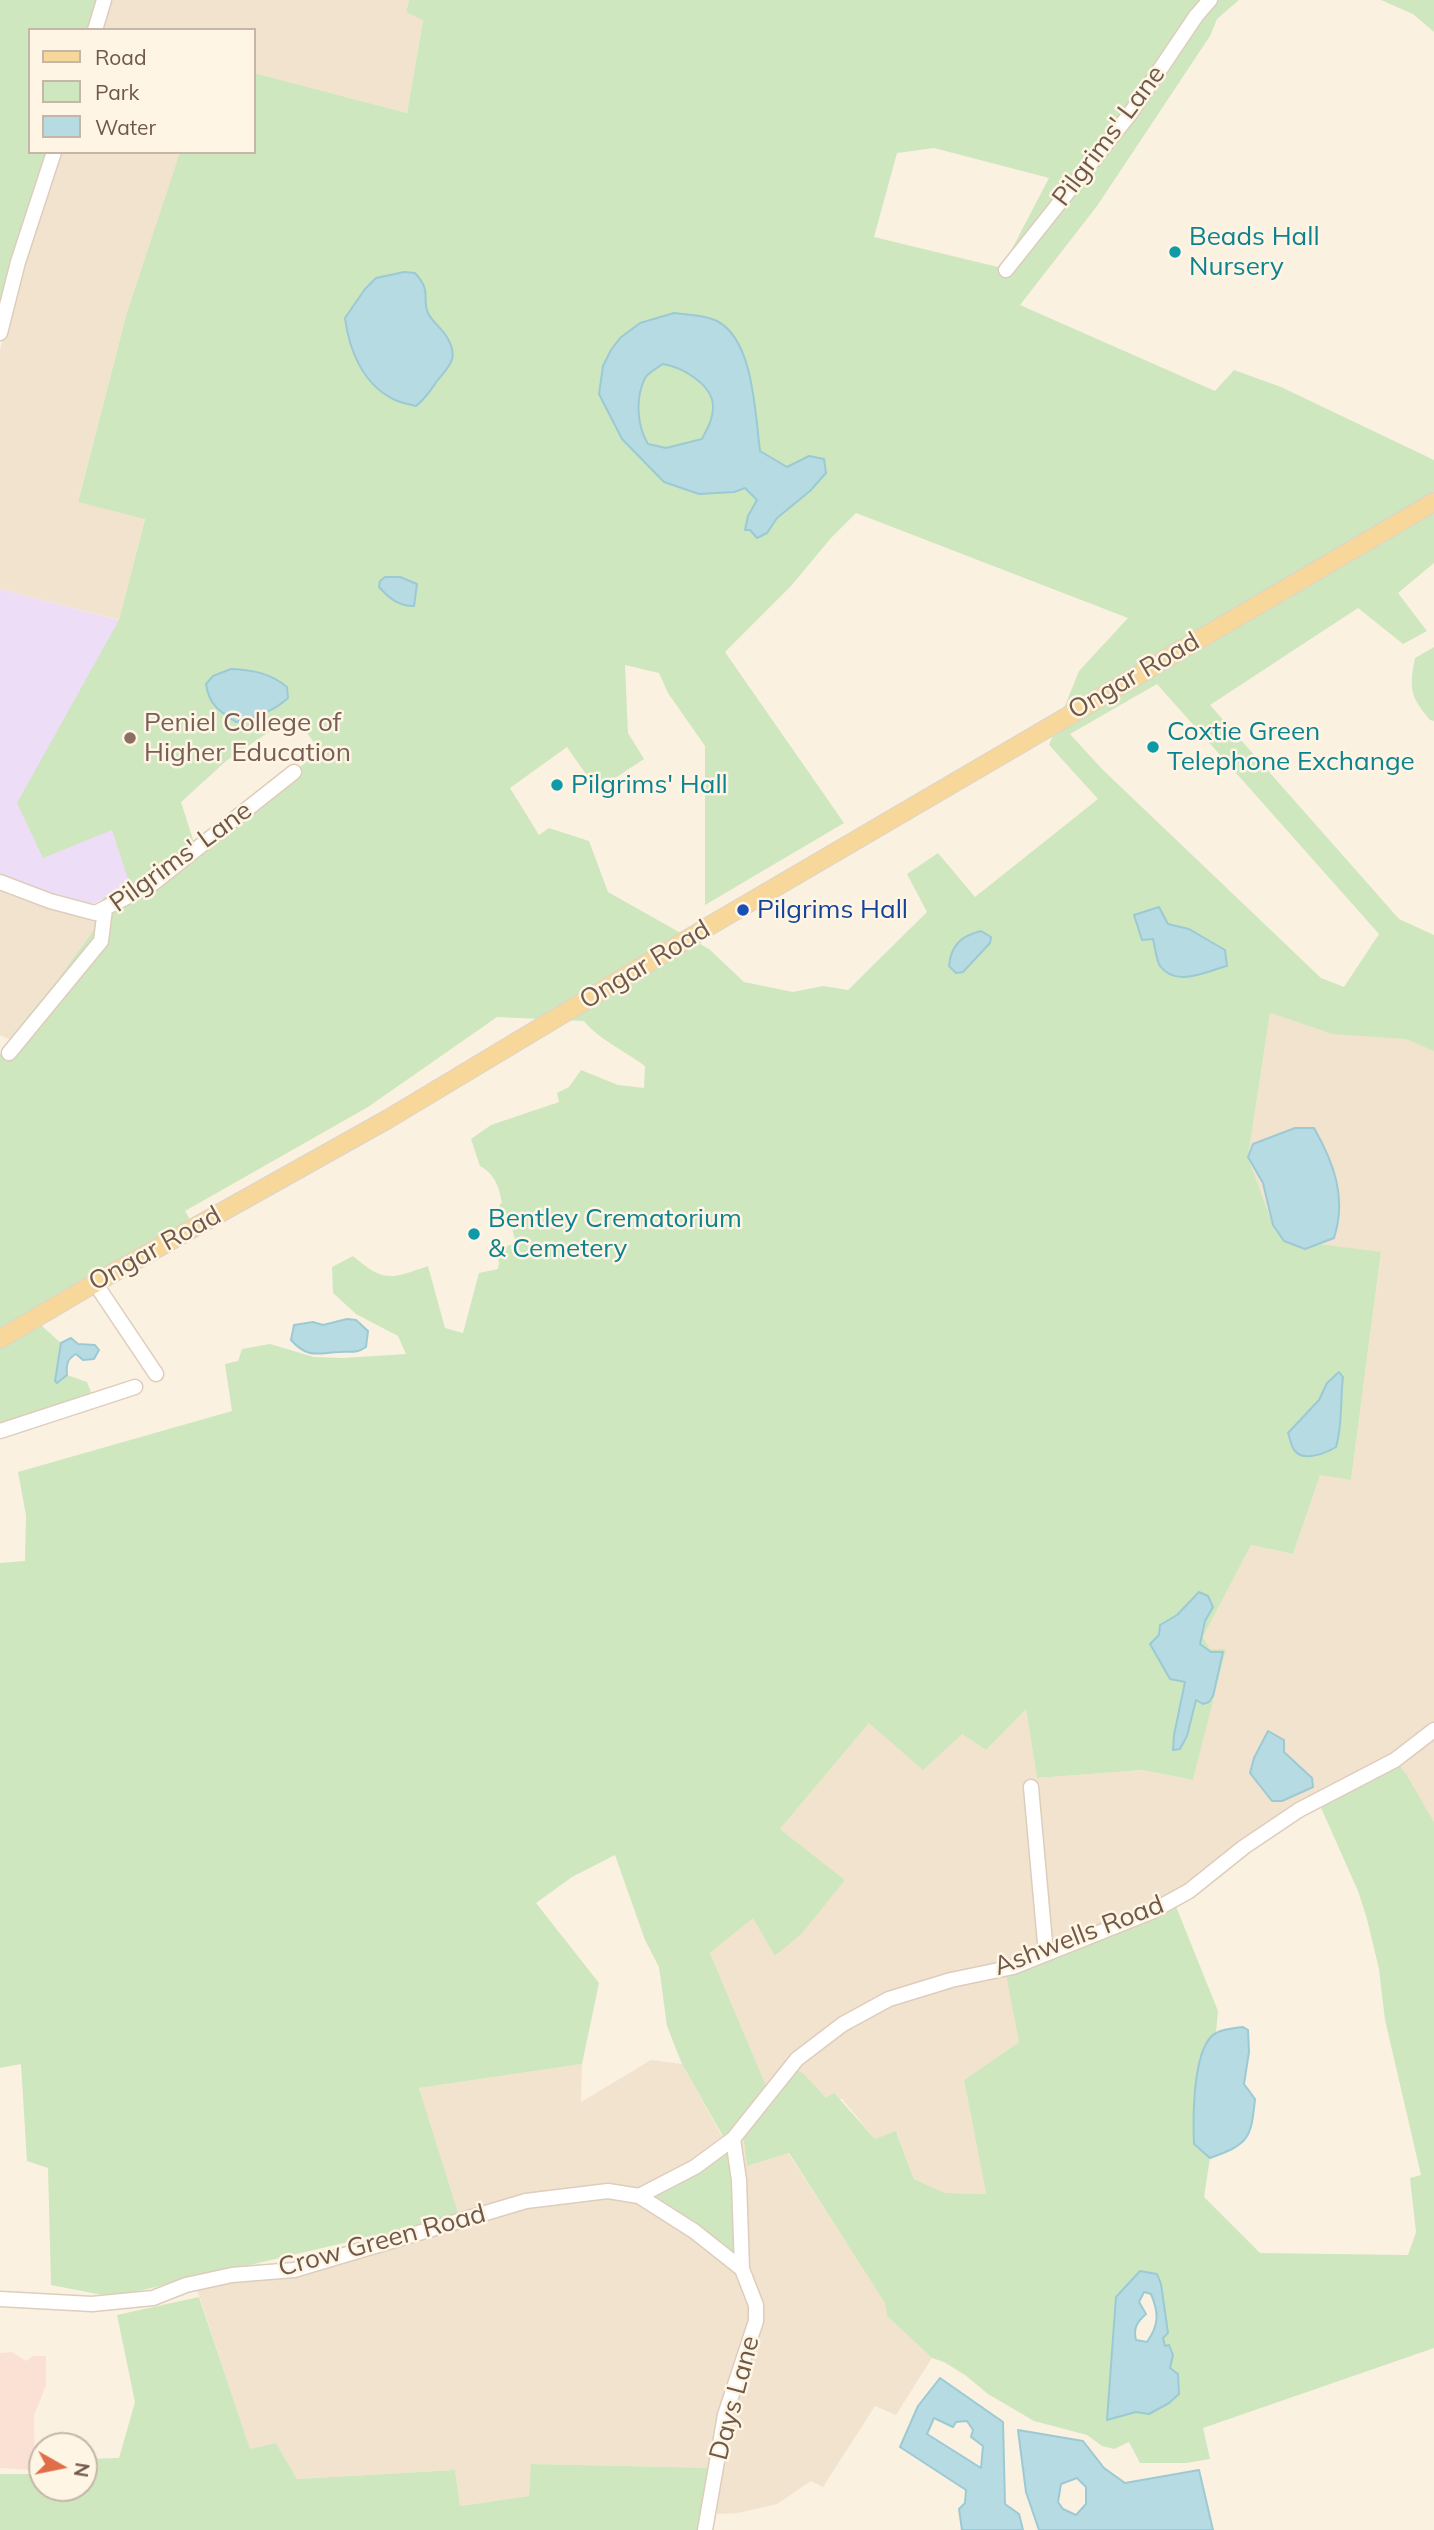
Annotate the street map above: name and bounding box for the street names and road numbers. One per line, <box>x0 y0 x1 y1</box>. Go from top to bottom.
street label: Pilgrims' Lane <box>1046 60 1172 212</box>
street label: Ongar Road <box>1063 626 1205 726</box>
street label: Pilgrims' Lane <box>104 795 258 919</box>
street label: Ongar Road <box>574 914 716 1016</box>
street label: Ongar Road <box>83 1200 227 1298</box>
street label: Ashwells Road <box>990 1889 1168 1983</box>
street label: Crow Green Road <box>275 2198 489 2284</box>
street label: Days Lane <box>703 2332 767 2464</box>

